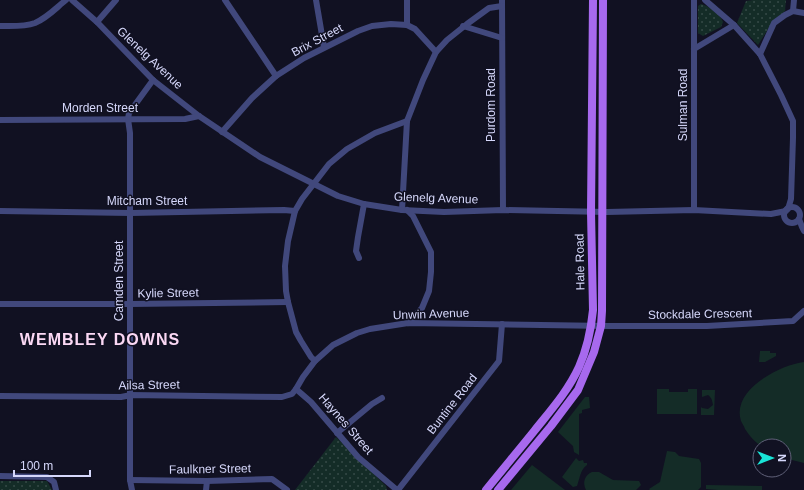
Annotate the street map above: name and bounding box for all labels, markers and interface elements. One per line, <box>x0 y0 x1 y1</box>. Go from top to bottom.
street label: Brix Street <box>289 20 346 59</box>
street label: Glenelg Avenue <box>114 24 186 92</box>
street label: Purdom Road <box>484 68 498 142</box>
street label: Sulman Road <box>676 69 690 141</box>
street label: Morden Street <box>62 101 139 115</box>
street label: Glenelg Avenue <box>394 190 479 206</box>
street label: Mitcham Street <box>107 194 188 208</box>
street label: Hale Road <box>573 234 587 290</box>
street label: Camden Street <box>112 240 126 321</box>
street label: Kylie Street <box>137 285 199 301</box>
street label: Unwin Avenue <box>393 306 470 322</box>
street label: Stockdale Crescent <box>648 306 753 322</box>
district label: WEMBLEY DOWNS <box>20 331 180 348</box>
street label: Buntine Road <box>424 371 480 437</box>
street label: Ailsa Street <box>118 377 180 393</box>
street label: Haynes Street <box>316 391 377 458</box>
north arrow <box>752 438 792 478</box>
scale bar <box>14 452 90 478</box>
text: N <box>776 454 788 462</box>
text: 100 m <box>20 459 53 473</box>
street label: Faulkner Street <box>169 461 252 477</box>

